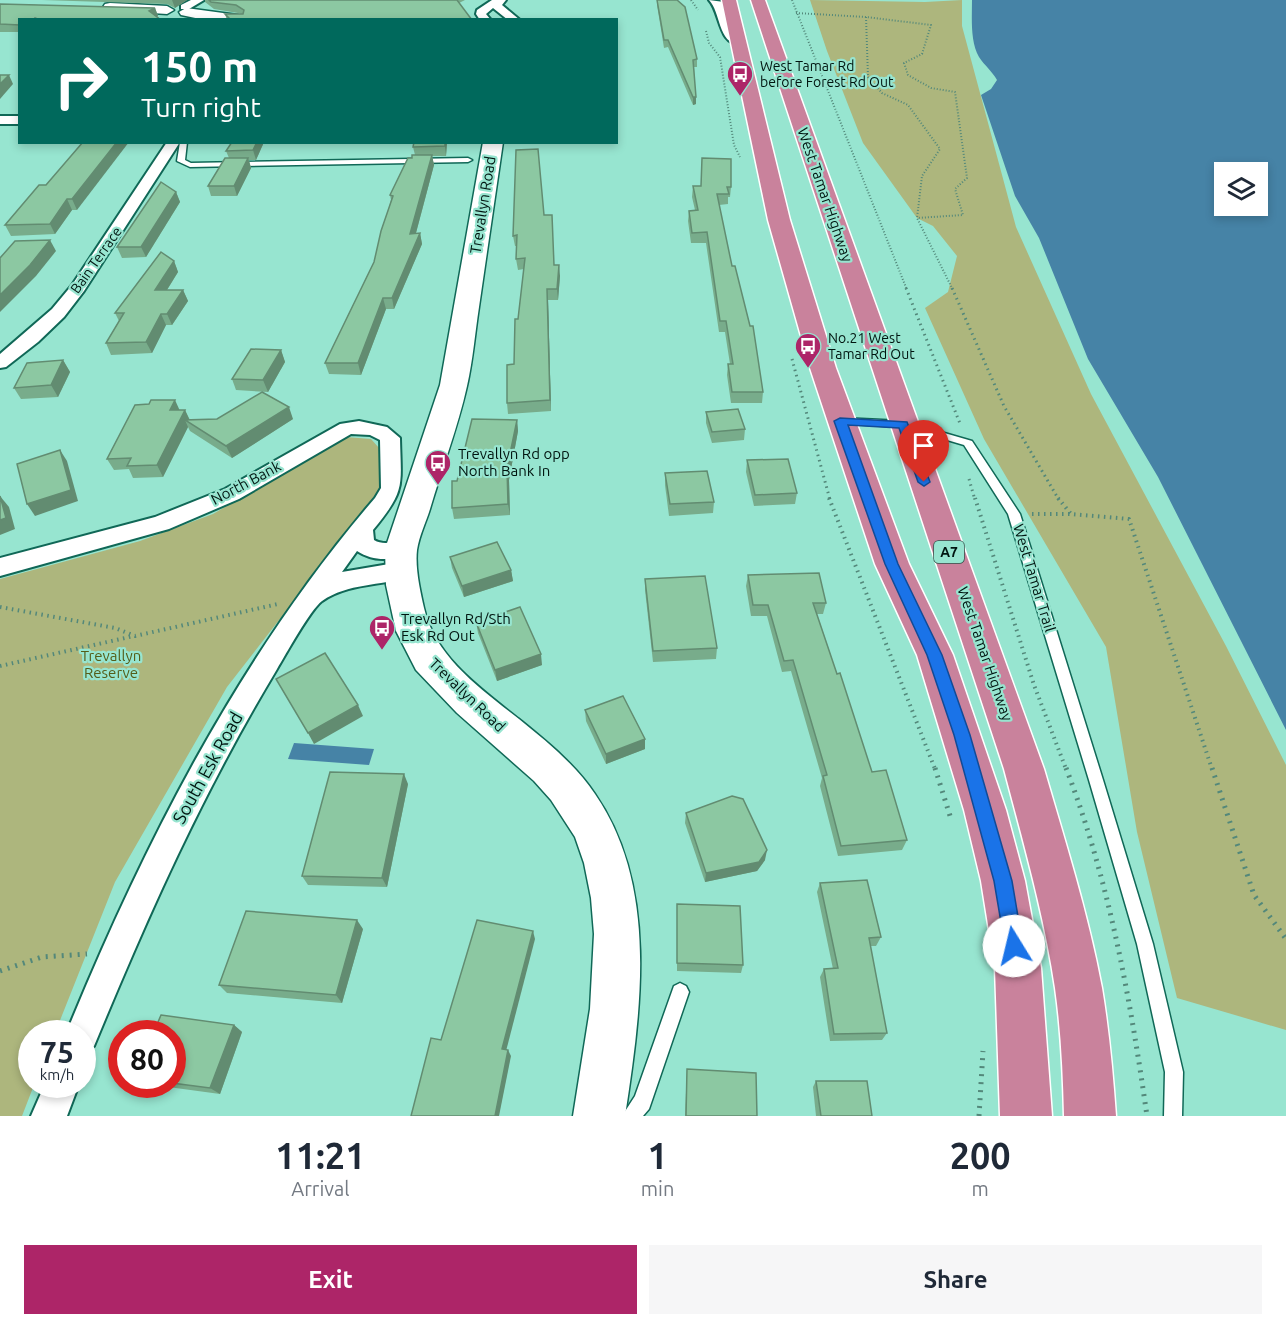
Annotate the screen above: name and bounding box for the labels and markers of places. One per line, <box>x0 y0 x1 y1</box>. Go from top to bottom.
place label: West Tamar Rd before Forest Rd Out <box>760 58 894 90</box>
bus stop icon: West Tamar Rd before Forest Rd Out <box>725 59 755 97</box>
place label: No.21 West Tamar Rd Out <box>828 330 915 362</box>
bus stop icon: No.21 West Tamar Rd Out <box>793 331 823 369</box>
pin <box>898 420 949 482</box>
place label: Trevallyn Rd opp North Bank In <box>458 445 570 479</box>
bus stop icon: Trevallyn Rd opp North Bank In <box>423 448 453 486</box>
place label: Trevallyn Rd/Sth Esk Rd Out <box>401 610 511 644</box>
bus stop icon: Trevallyn Rd/Sth Esk Rd Out <box>367 613 397 651</box>

